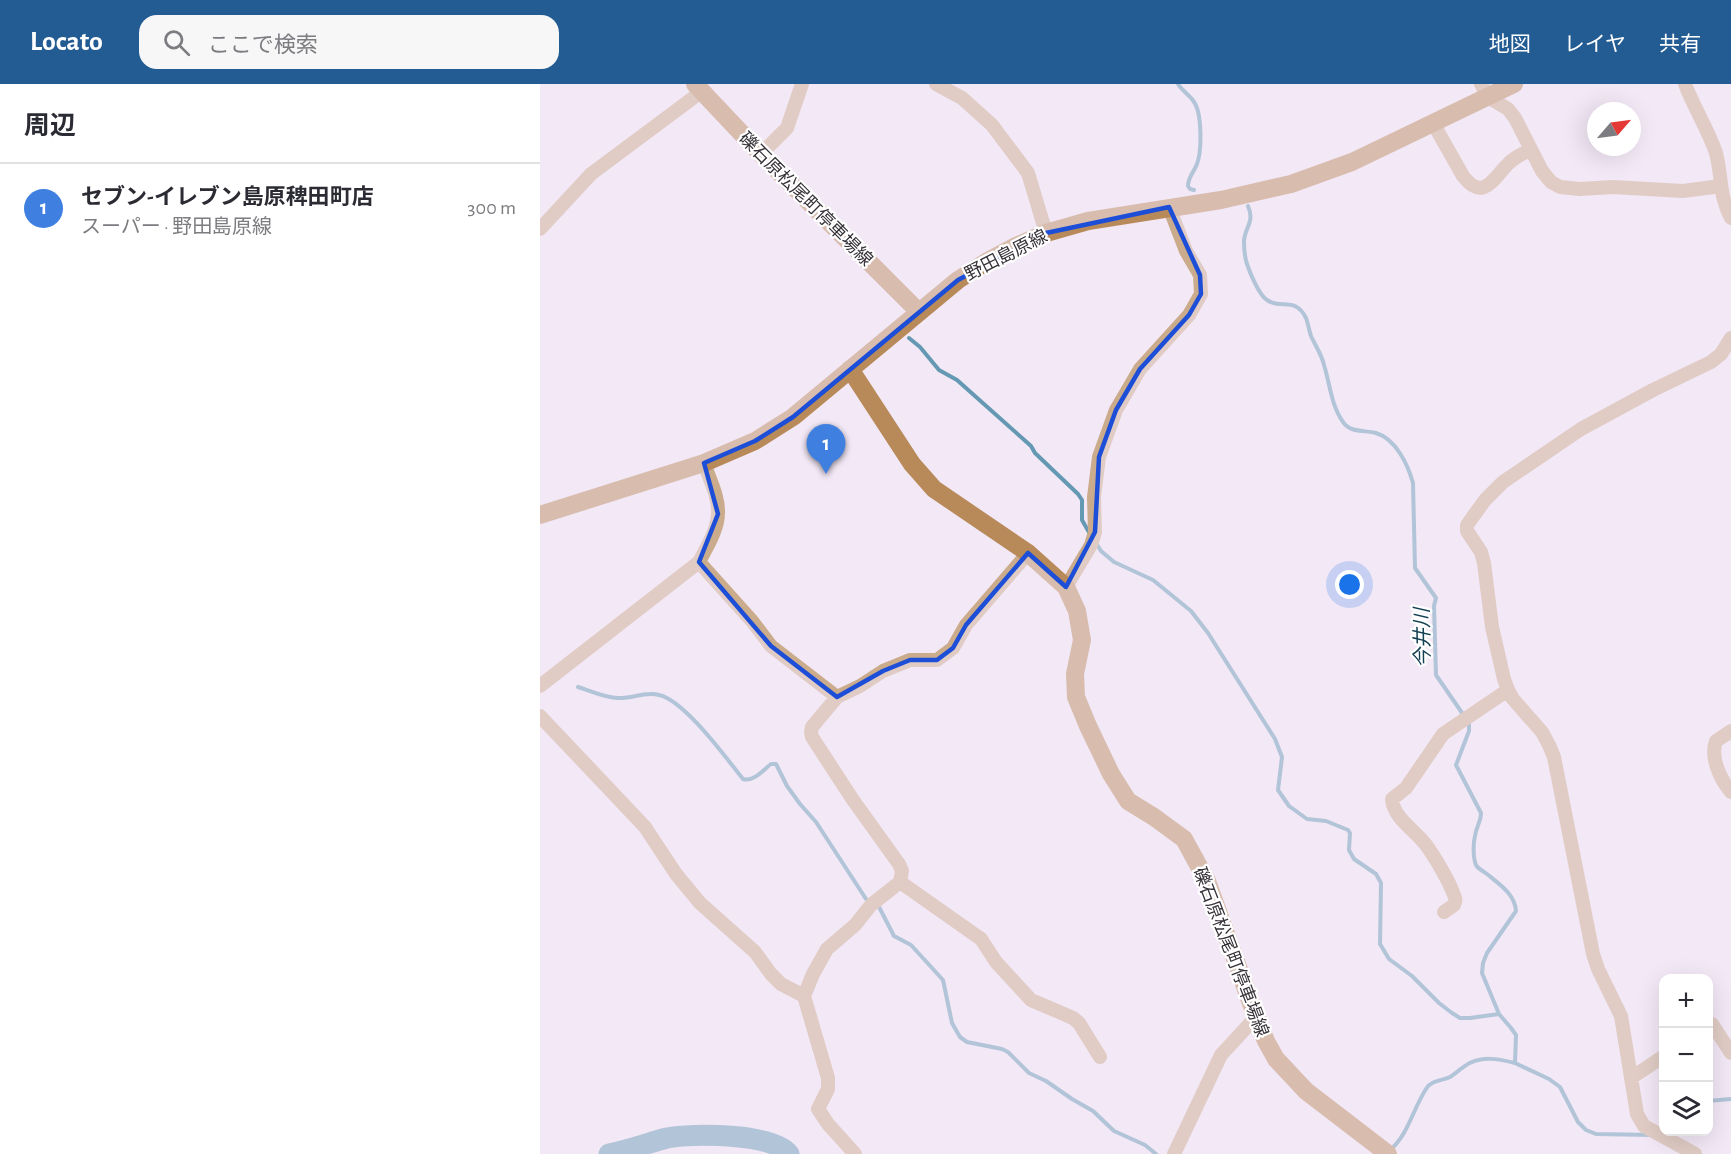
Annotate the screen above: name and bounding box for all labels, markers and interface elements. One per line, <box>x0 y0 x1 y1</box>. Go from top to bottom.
search box <box>139 15 559 69</box>
icon: search <box>160 26 193 59</box>
text: Locato <box>30 28 103 56</box>
text: ここで検索 <box>208 34 318 56</box>
text: 地図 <box>1489 34 1531 55</box>
text: レイヤ <box>1564 34 1626 55</box>
text: 共有 <box>1659 34 1701 55</box>
north arrow <box>1587 102 1641 156</box>
text: 周辺 <box>24 113 76 139</box>
street label: 礫石原松尾町停車場線 <box>735 128 877 270</box>
text: セブン-イレブン島原稗田町店 <box>81 186 374 208</box>
text: 1 <box>40 198 47 218</box>
text: 300 m <box>467 198 516 218</box>
text: スーパー · 野田島原線 <box>81 217 272 237</box>
street label: 野田島原線 <box>961 226 1051 284</box>
pin: 1 <box>806 424 846 474</box>
your location <box>1335 570 1364 599</box>
water label: 今井川 <box>1411 606 1434 668</box>
street label: 礫石原松尾町停車場線 <box>1189 864 1273 1040</box>
map controls <box>1659 974 1713 1136</box>
button: + <box>1659 974 1713 1028</box>
button: − <box>1659 1028 1713 1082</box>
button: layers <box>1659 1082 1713 1136</box>

